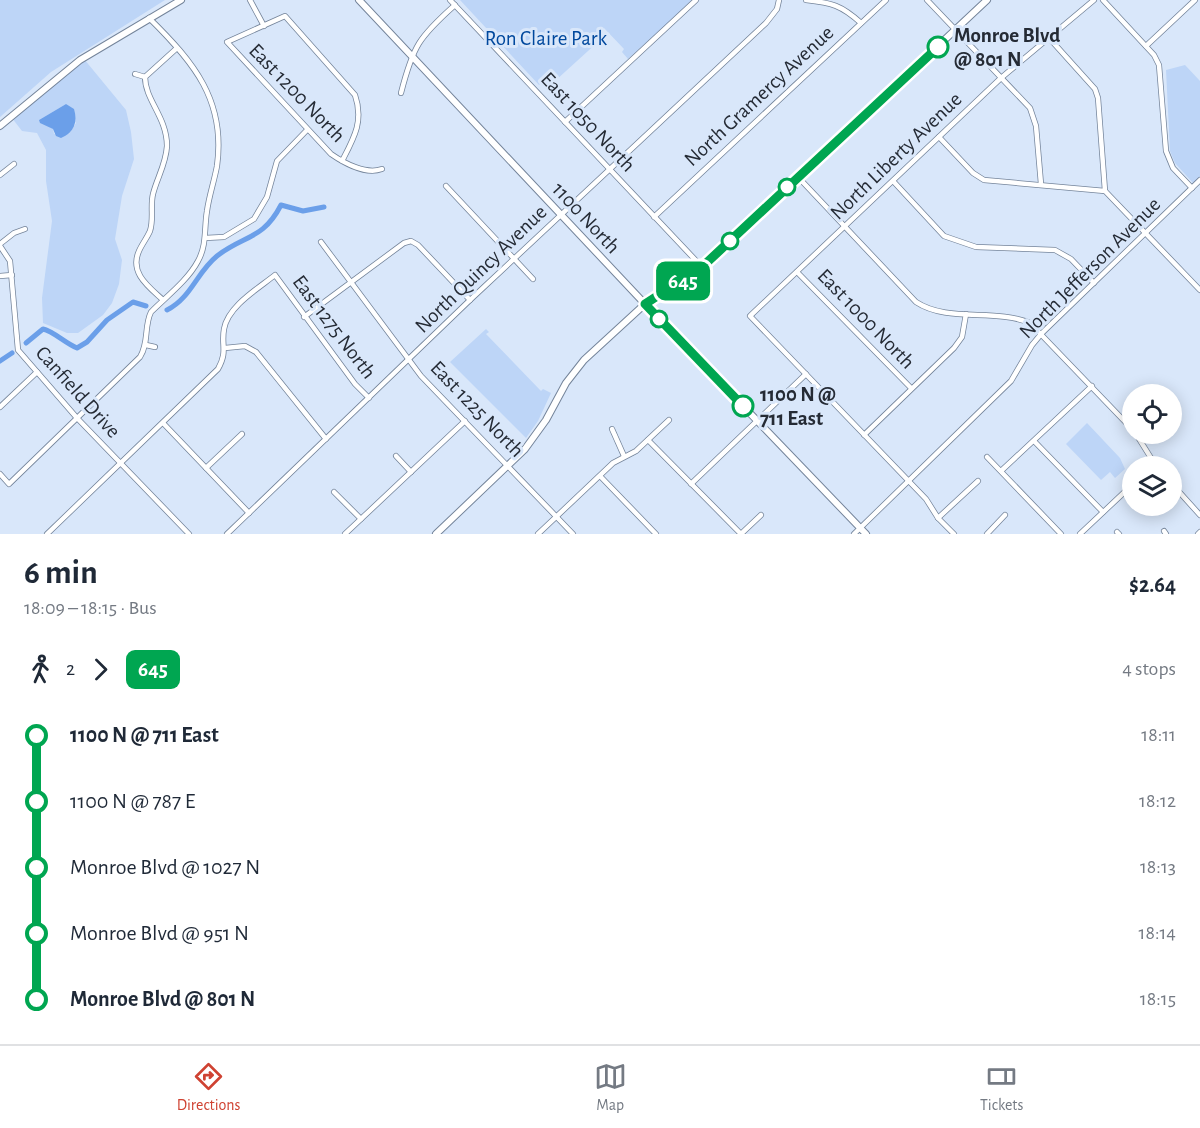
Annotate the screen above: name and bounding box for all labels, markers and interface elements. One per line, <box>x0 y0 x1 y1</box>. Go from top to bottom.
street label: North Gramercy Avenue <box>680 22 838 170</box>
place label: Monroe Blvd @ 801 N <box>954 25 1060 70</box>
park label: Ron Claire Park <box>485 28 608 49</box>
marker: Monroe Blvd @ 801 N <box>927 36 949 58</box>
street label: East 1200 North <box>245 40 349 146</box>
street label: East 1050 North <box>537 68 639 176</box>
street label: North Liberty Avenue <box>826 88 966 224</box>
street label: 1100 North <box>548 178 624 258</box>
unlabelled marker <box>778 178 796 196</box>
street label: North Jefferson Avenue <box>1015 193 1165 343</box>
street label: North Quincy Avenue <box>411 201 551 337</box>
unlabelled marker <box>721 232 739 250</box>
line badge: 645 <box>648 262 718 300</box>
street label: East 1000 North <box>813 265 919 373</box>
street label: East 1275 North <box>288 271 380 383</box>
text: 645 <box>668 271 698 292</box>
unlabelled marker <box>650 310 668 328</box>
street label: Canfield Drive <box>32 342 124 442</box>
street label: East 1225 North <box>426 357 528 461</box>
place label: 1100 N @ 711 East <box>760 384 836 429</box>
map controls <box>1122 384 1182 516</box>
button: locate <box>1122 384 1182 444</box>
marker: 1100 N @ 711 East <box>732 395 754 417</box>
button: layers <box>1122 456 1182 516</box>
text: 6 min <box>24 557 98 590</box>
text: $2.64 <box>1129 574 1176 596</box>
text: 18:09 – 18:15 · Bus <box>24 598 157 618</box>
icon: walk <box>24 653 57 686</box>
icon: forward <box>84 653 117 686</box>
text: 2 <box>66 659 75 679</box>
text: 645 <box>138 659 168 680</box>
text: 4 stops <box>1122 659 1176 679</box>
text: 1100 N @ 711 East <box>70 724 219 746</box>
text: 18:11 <box>1141 725 1176 745</box>
text: 1100 N @ 787 E <box>70 790 195 812</box>
text: 18:12 <box>1139 791 1176 811</box>
text: Monroe Blvd @ 1027 N <box>70 856 260 878</box>
text: 18:13 <box>1140 857 1176 877</box>
text: Monroe Blvd @ 951 N <box>70 922 249 944</box>
text: 18:14 <box>1139 923 1176 943</box>
text: Monroe Blvd @ 801 N <box>70 988 255 1010</box>
text: 18:15 <box>1140 989 1176 1009</box>
tab: Directions <box>177 1060 240 1115</box>
tab: Map <box>594 1060 627 1115</box>
tab: Tickets <box>980 1060 1023 1115</box>

